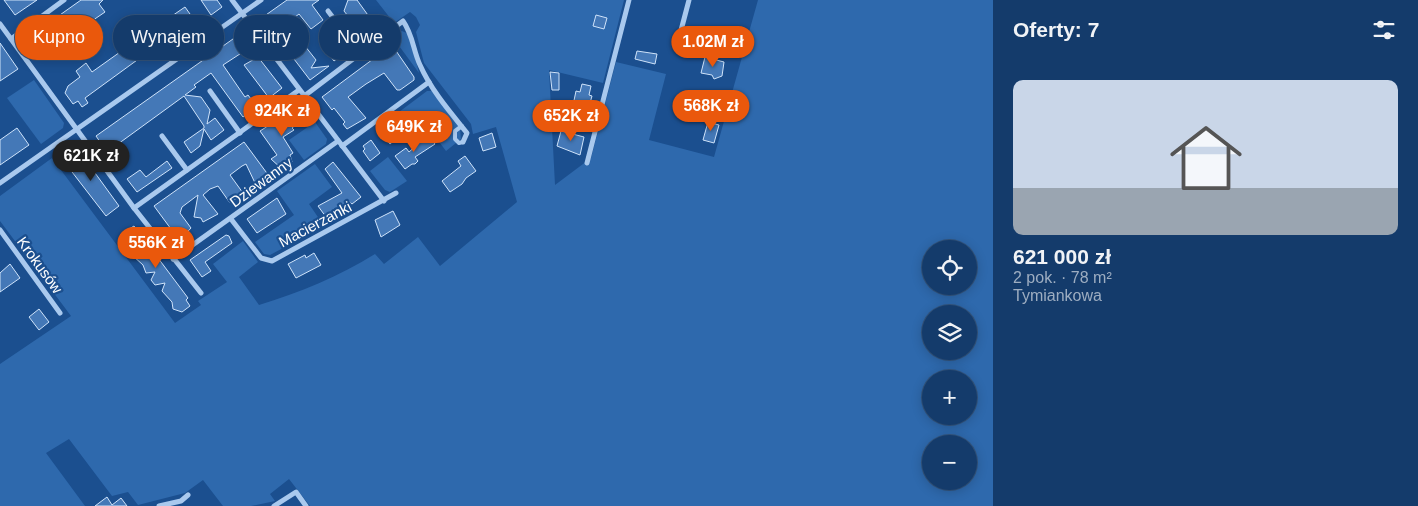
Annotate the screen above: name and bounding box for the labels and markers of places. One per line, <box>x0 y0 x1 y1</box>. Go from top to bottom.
pin: 1.02M zł <box>661 26 765 68</box>
pin: 568K zł <box>665 90 757 132</box>
pin: 924K zł <box>236 94 328 137</box>
pin: 652K zł <box>525 100 617 142</box>
pin: 649K zł <box>368 110 460 153</box>
pin: 621K zł <box>45 140 137 182</box>
pin: 556K zł <box>110 226 202 269</box>

